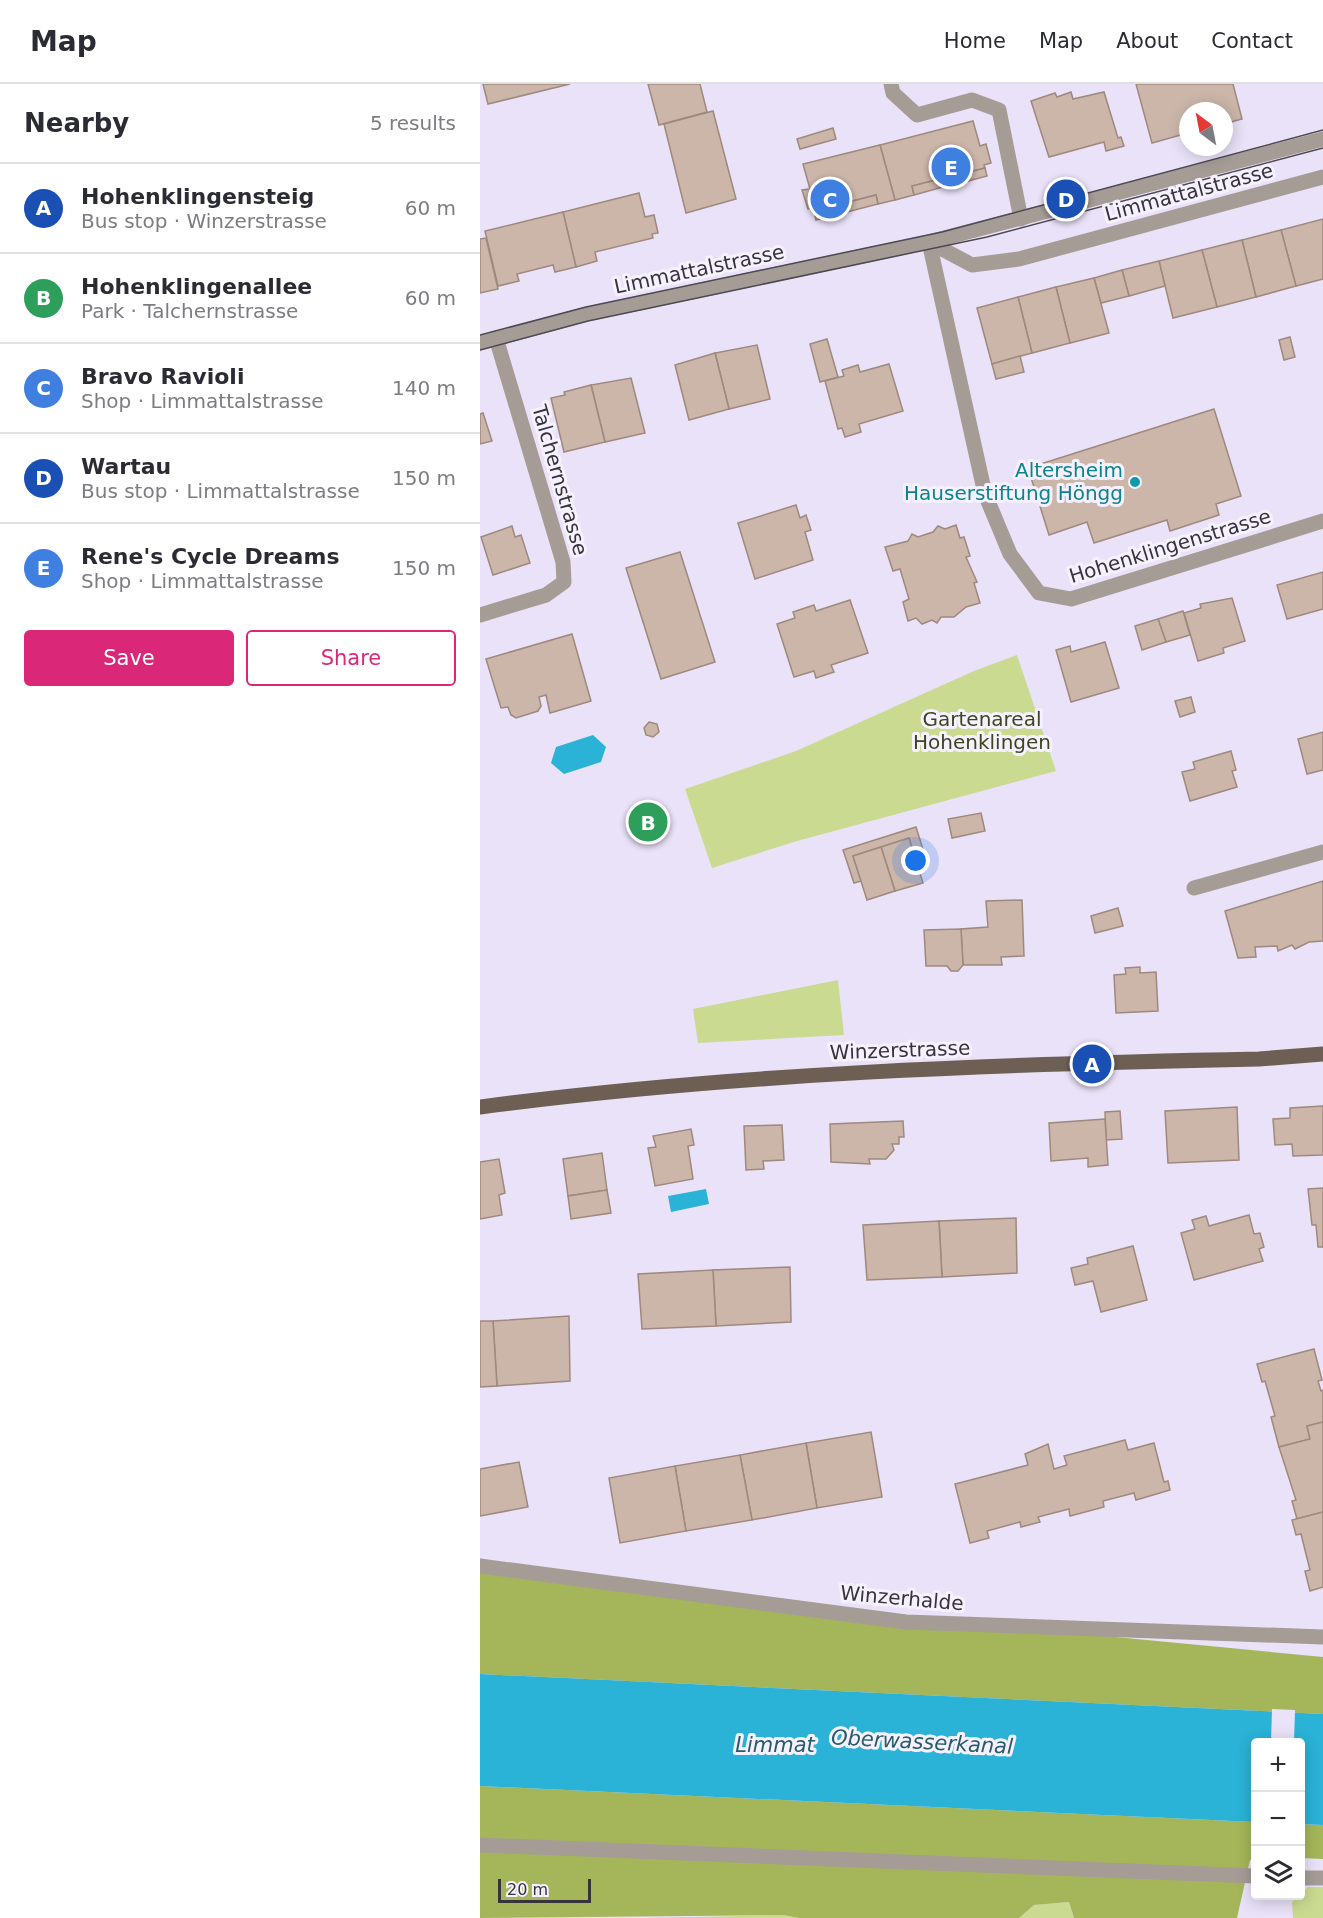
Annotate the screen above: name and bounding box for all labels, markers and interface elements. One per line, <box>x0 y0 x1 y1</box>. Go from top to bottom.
text: Map <box>30 25 97 58</box>
text: Home <box>944 29 1006 53</box>
text: Map <box>1039 29 1083 53</box>
text: About <box>1116 29 1178 53</box>
text: Contact <box>1211 29 1293 53</box>
north arrow <box>1179 102 1233 156</box>
text: Nearby <box>24 108 129 138</box>
text: 5 results <box>370 111 456 135</box>
pin: E <box>932 144 970 190</box>
street label: Limmattalstrasse <box>1102 158 1276 226</box>
pin: C <box>810 176 850 222</box>
pin: D <box>1046 176 1086 222</box>
text: Hohenklingensteig <box>81 184 314 209</box>
text: A <box>36 196 51 220</box>
text: 60 m <box>405 196 456 220</box>
text: Bus stop · Winzerstrasse <box>81 209 327 233</box>
street label: Limmattalstrasse <box>612 239 786 299</box>
text: Hohenklingenallee <box>81 274 312 299</box>
text: B <box>36 286 51 310</box>
text: 60 m <box>405 286 456 310</box>
text: Park · Talchernstrasse <box>81 299 298 323</box>
text: Bravo Ravioli <box>81 364 244 389</box>
text: C <box>36 376 51 400</box>
text: 140 m <box>392 376 456 400</box>
text: Shop · Limmattalstrasse <box>81 389 324 413</box>
street label: Talchernstrasse <box>527 401 593 558</box>
text: Wartau <box>81 454 171 479</box>
place label: Altersheim Hauserstiftung Höngg <box>904 458 1123 505</box>
text: D <box>35 466 52 490</box>
text: 150 m <box>392 466 456 490</box>
marker: Altersheim Hauserstiftung Höngg <box>1128 475 1142 489</box>
text: Bus stop · Limmattalstrasse <box>81 479 360 503</box>
street label: Hohenklingenstrasse <box>1066 504 1274 588</box>
text: Rene's Cycle Dreams <box>81 544 339 569</box>
text: E <box>37 556 50 580</box>
text: 150 m <box>392 556 456 580</box>
text: Shop · Limmattalstrasse <box>81 569 324 593</box>
button: Save <box>24 630 234 686</box>
button: Share <box>246 630 456 686</box>
park label: Gartenareal Hohenklingen <box>913 707 1051 754</box>
pin: B <box>628 800 668 844</box>
your location <box>901 846 930 875</box>
street label: Winzerstrasse <box>829 1036 971 1064</box>
pin: A <box>1072 1042 1112 1086</box>
street label: Winzerhalde <box>839 1581 965 1615</box>
water label: Oberwasserkanal <box>831 1725 1014 1759</box>
water label: Limmat <box>735 1733 816 1757</box>
map controls <box>1251 1738 1305 1900</box>
button: + <box>1251 1738 1305 1792</box>
button: − <box>1251 1792 1305 1846</box>
button: layers <box>1251 1846 1305 1900</box>
scale bar <box>498 1876 591 1904</box>
text: 20 m <box>507 1880 548 1899</box>

